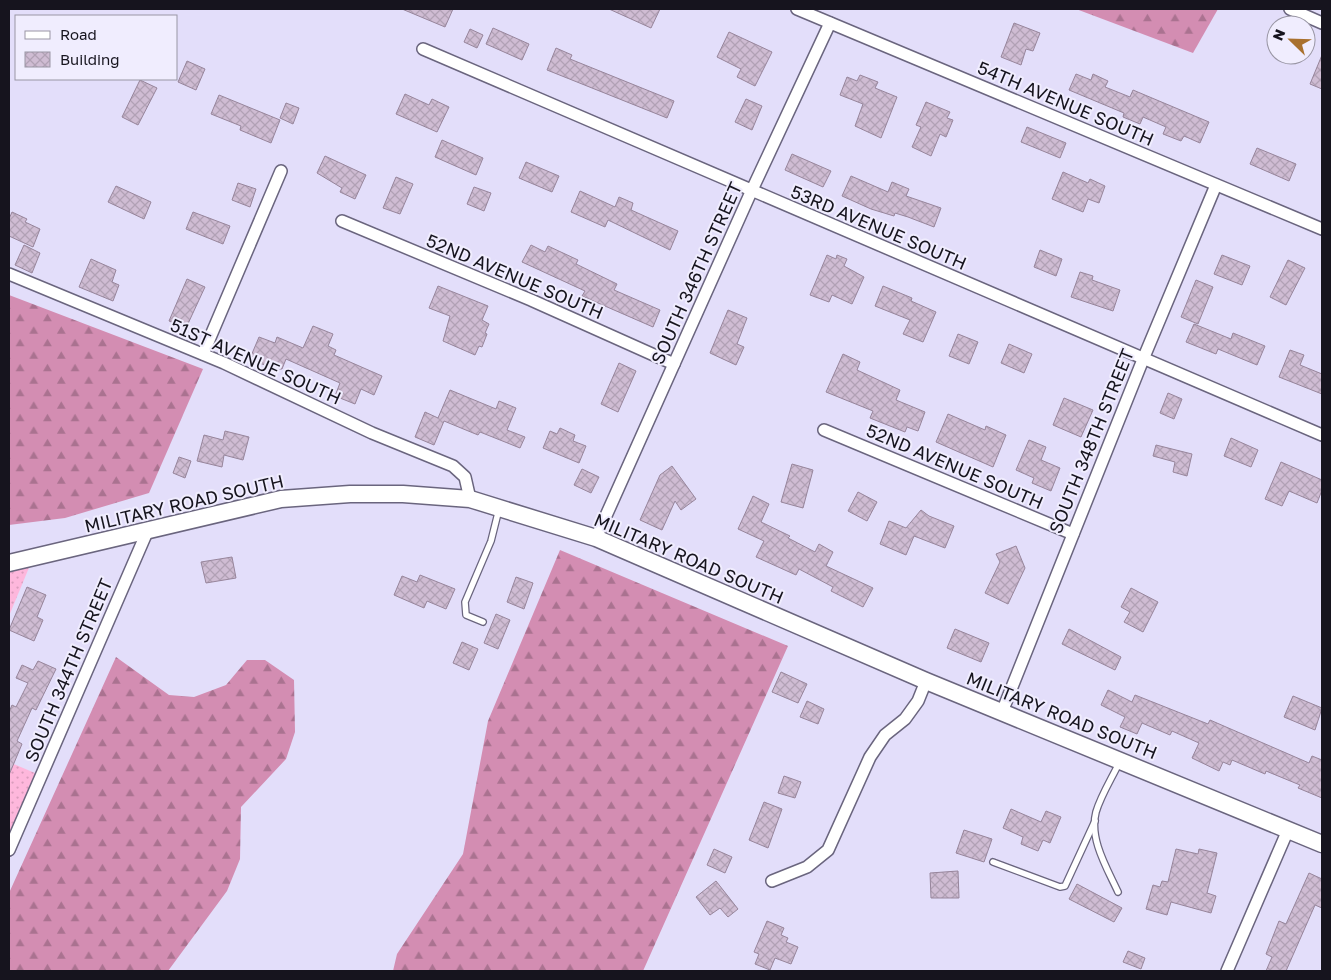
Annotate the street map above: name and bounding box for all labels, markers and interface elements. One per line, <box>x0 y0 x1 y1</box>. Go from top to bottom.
legend <box>15 15 178 80</box>
north arrow <box>1266 15 1316 65</box>
text: Road <box>60 25 97 43</box>
text: N <box>1269 27 1288 43</box>
text: Building <box>60 50 120 68</box>
street label: 54TH AVENUE SOUTH <box>975 56 1157 150</box>
street label: SOUTH 346TH STREET <box>646 178 746 368</box>
street label: 53RD AVENUE SOUTH <box>788 180 970 274</box>
street label: 52ND AVENUE SOUTH <box>423 229 607 323</box>
street label: 51ST AVENUE SOUTH <box>167 313 345 409</box>
street label: SOUTH 348TH STREET <box>1044 345 1138 537</box>
street label: 52ND AVENUE SOUTH <box>863 419 1047 513</box>
street label: MILITARY ROAD SOUTH <box>82 469 286 537</box>
street label: MILITARY ROAD SOUTH <box>591 508 787 608</box>
street label: SOUTH 344TH STREET <box>19 575 117 765</box>
street label: MILITARY ROAD SOUTH <box>963 667 1161 763</box>

